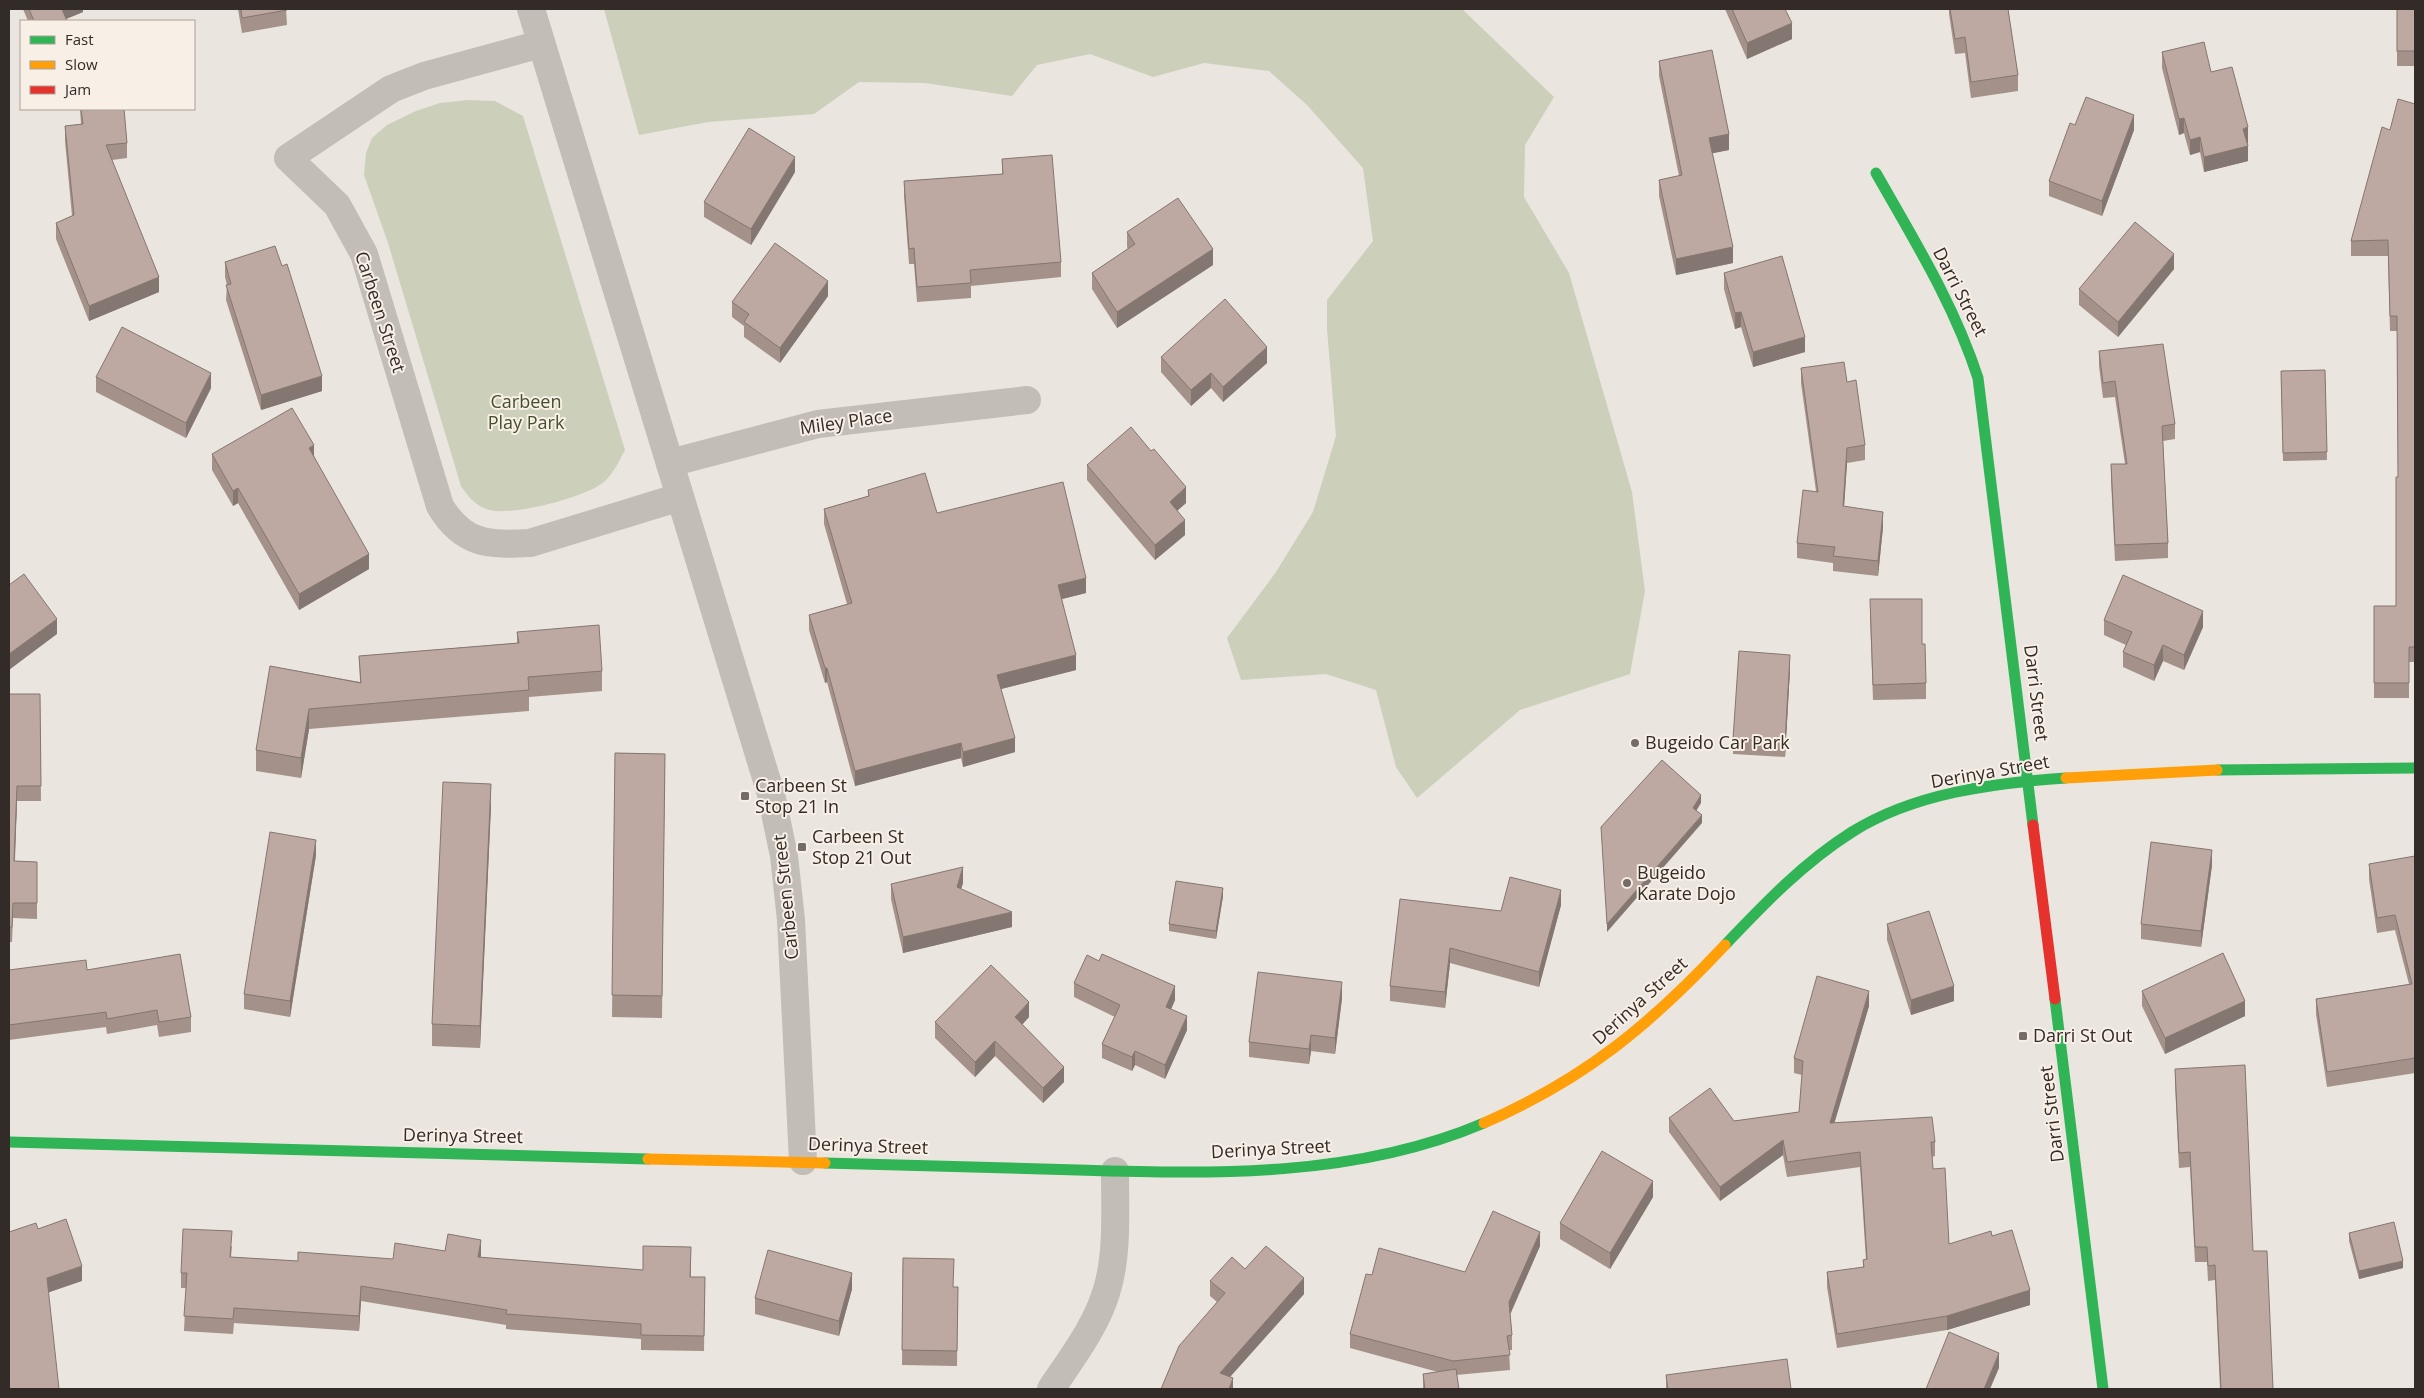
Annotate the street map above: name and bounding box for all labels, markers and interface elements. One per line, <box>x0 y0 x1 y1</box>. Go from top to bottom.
legend <box>20 20 195 110</box>
text: Fast <box>65 29 94 49</box>
text: Slow <box>65 54 98 74</box>
text: Jam <box>63 79 91 99</box>
street label: Darri Street <box>1928 243 1994 340</box>
street label: Carbeen Street <box>350 248 412 375</box>
park label: Carbeen Play Park <box>488 389 565 434</box>
street label: Miley Place <box>798 403 894 439</box>
street label: Darri Street <box>2019 643 2055 743</box>
place label: Bugeido Car Park <box>1645 730 1790 754</box>
marker: Bugeido Car Park <box>1629 737 1641 749</box>
street label: Derinya Street <box>1929 749 2051 793</box>
place label: Carbeen St Stop 21 In <box>755 773 847 818</box>
marker: Carbeen St Stop 21 In <box>739 790 751 802</box>
place label: Carbeen St Stop 21 Out <box>812 824 912 869</box>
street label: Carbeen Street <box>766 833 804 961</box>
marker: Carbeen St Stop 21 Out <box>796 841 808 853</box>
place label: Bugeido Karate Dojo <box>1637 860 1736 905</box>
marker: Bugeido Karate Dojo <box>1621 877 1633 889</box>
street label: Derinya Street <box>1587 951 1692 1049</box>
place label: Darri St Out <box>2033 1023 2132 1047</box>
marker: Darri St Out <box>2017 1030 2029 1042</box>
street label: Darri Street <box>2033 1064 2069 1164</box>
street label: Derinya Street <box>403 1122 523 1148</box>
street label: Derinya Street <box>808 1131 928 1159</box>
street label: Derinya Street <box>1210 1133 1332 1163</box>

